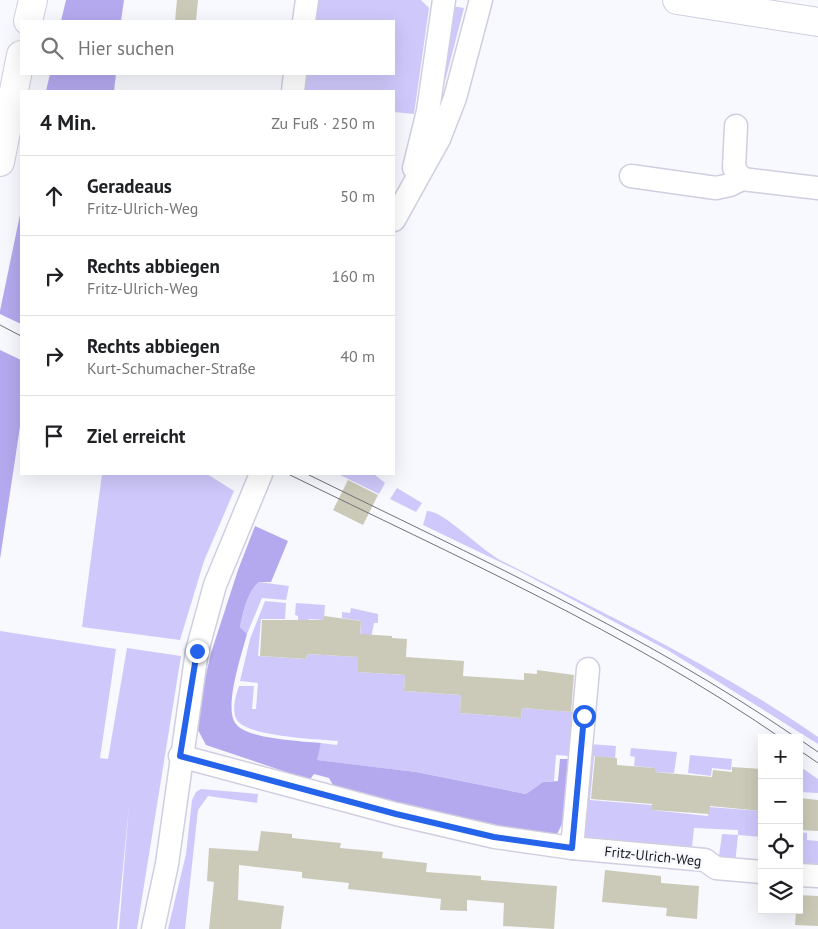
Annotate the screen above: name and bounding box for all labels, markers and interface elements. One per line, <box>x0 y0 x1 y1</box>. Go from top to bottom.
search box <box>20 20 395 75</box>
icon: search <box>38 34 66 62</box>
text: Hier suchen <box>78 36 174 60</box>
text: 4 Min. <box>40 109 96 136</box>
text: Zu Fuß · 250 m <box>271 113 375 133</box>
text: Geradeaus <box>87 174 172 198</box>
icon: ahead <box>40 182 68 210</box>
text: 50 m <box>340 186 375 206</box>
text: Fritz-Ulrich-Weg <box>87 198 198 218</box>
text: Rechts abbiegen <box>87 254 220 278</box>
icon: right <box>40 262 68 290</box>
text: 160 m <box>332 266 375 286</box>
text: Fritz-Ulrich-Weg <box>87 278 198 298</box>
text: Rechts abbiegen <box>87 334 220 358</box>
icon: right <box>40 342 68 370</box>
text: 40 m <box>340 346 375 366</box>
text: Kurt-Schumacher-Straße <box>87 358 256 378</box>
icon: arrive <box>40 422 68 450</box>
text: Ziel erreicht <box>87 424 185 448</box>
route end <box>186 640 209 663</box>
route start <box>573 705 596 728</box>
map controls <box>758 734 803 914</box>
button: + <box>758 734 803 779</box>
button: − <box>758 779 803 824</box>
button: locate <box>758 824 803 869</box>
street label: Fritz-Ulrich-Weg <box>604 842 702 870</box>
button: layers <box>758 869 803 914</box>

